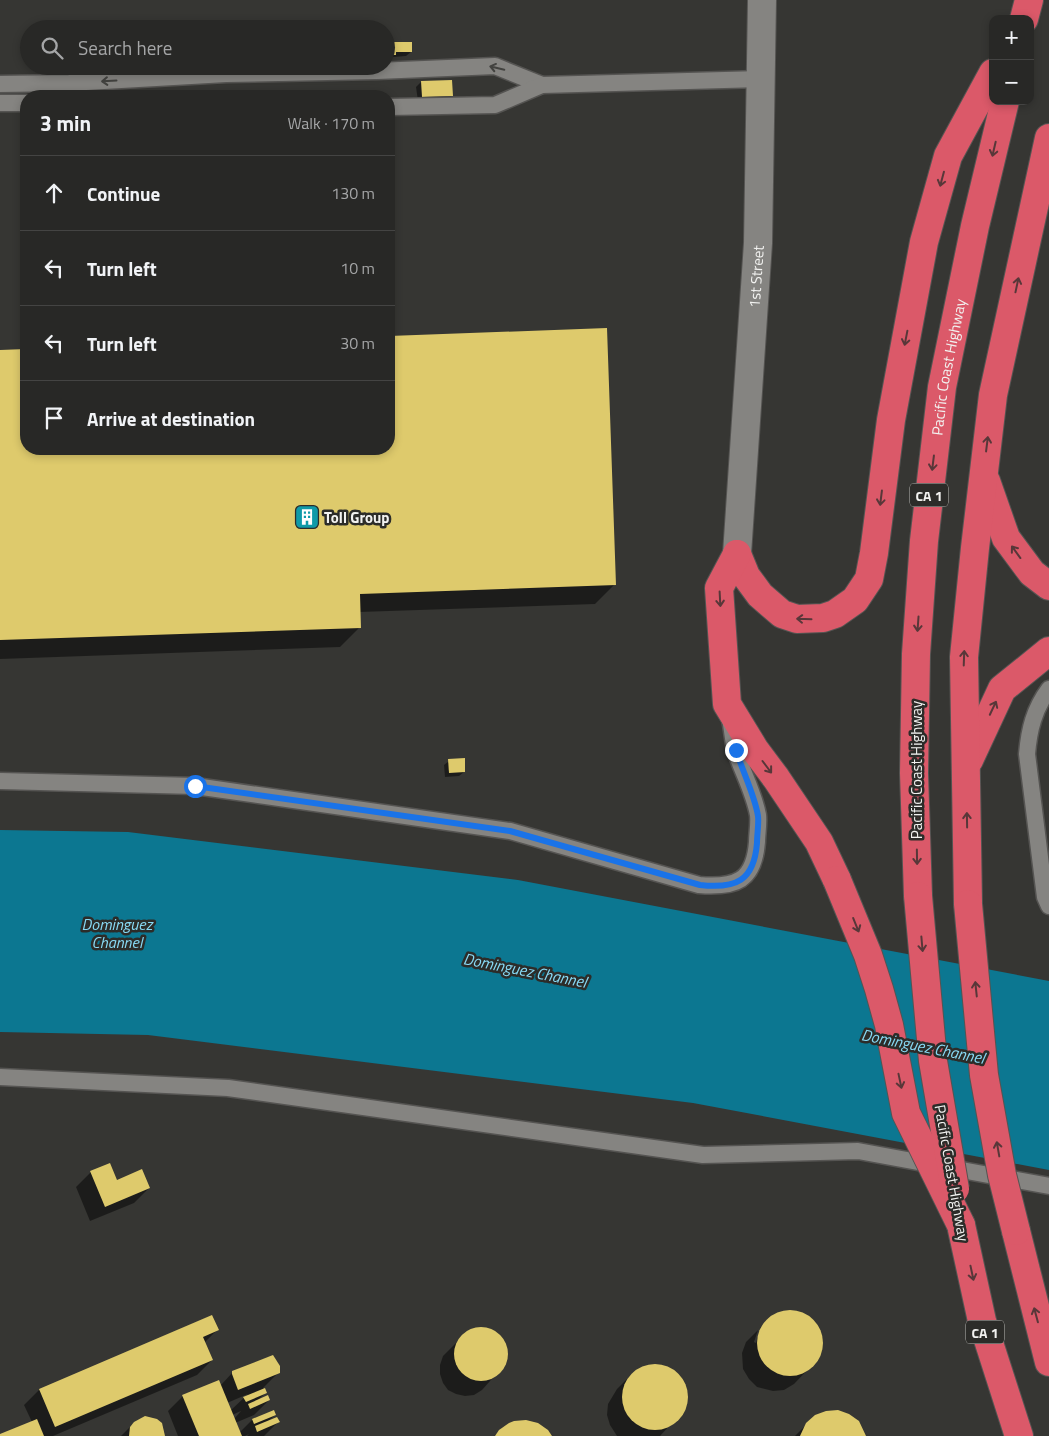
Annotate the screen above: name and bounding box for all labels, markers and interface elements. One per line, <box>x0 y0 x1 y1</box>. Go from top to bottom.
map controls <box>989 15 1034 105</box>
button: + <box>989 15 1034 60</box>
search box <box>20 20 395 75</box>
text: Search here <box>78 33 172 62</box>
icon: search <box>38 34 66 62</box>
button: − <box>989 60 1034 105</box>
one-way arrow <box>489 63 505 72</box>
one-way arrow <box>101 77 117 86</box>
text: 3 min <box>40 107 91 139</box>
text: Walk · 170 m <box>287 111 375 135</box>
one-way arrow <box>989 140 998 156</box>
one-way arrow <box>936 171 946 187</box>
icon: ahead <box>40 179 68 207</box>
text: Continue <box>87 179 160 208</box>
text: 130 m <box>331 181 375 205</box>
street label: 1st Street <box>742 244 769 309</box>
icon: left <box>40 254 68 282</box>
text: Turn left <box>87 254 157 283</box>
text: 10 m <box>340 256 375 280</box>
one-way arrow <box>1013 277 1022 293</box>
street label: Pacific Coast Highway <box>925 297 971 437</box>
icon: left <box>40 329 68 357</box>
text: Turn left <box>87 329 157 358</box>
one-way arrow <box>901 329 911 345</box>
text: 30 m <box>340 331 375 355</box>
icon: arrive <box>40 404 68 432</box>
text: Arrive at destination <box>87 404 255 433</box>
one-way arrow <box>982 437 992 453</box>
one-way arrow <box>928 454 938 470</box>
road number: CA 1 <box>910 484 948 506</box>
one-way arrow <box>876 490 886 506</box>
building icon: Toll Group <box>294 504 320 530</box>
place label: Toll Group <box>324 506 389 529</box>
one-way arrow <box>1010 546 1021 559</box>
one-way arrow <box>715 590 725 606</box>
one-way arrow <box>797 614 813 623</box>
one-way arrow <box>913 616 923 632</box>
one-way arrow <box>960 650 969 666</box>
street label: Pacific Coast Highway <box>905 701 928 839</box>
one-way arrow <box>989 701 998 716</box>
route end <box>725 739 748 762</box>
one-way arrow <box>762 760 773 773</box>
route start <box>184 775 207 798</box>
one-way arrow <box>962 813 972 829</box>
one-way arrow <box>912 849 921 865</box>
water label: Dominguez Channel <box>82 912 154 954</box>
one-way arrow <box>851 917 861 932</box>
one-way arrow <box>917 936 927 952</box>
water label: Dominguez Channel <box>461 946 590 994</box>
one-way arrow <box>971 981 980 997</box>
water label: Dominguez Channel <box>859 1022 988 1070</box>
one-way arrow <box>896 1072 905 1088</box>
street label: Pacific Coast Highway <box>929 1103 975 1243</box>
one-way arrow <box>992 1142 1002 1158</box>
one-way arrow <box>967 1264 977 1280</box>
one-way arrow <box>1031 1308 1041 1324</box>
road number: CA 1 <box>966 1320 1004 1344</box>

